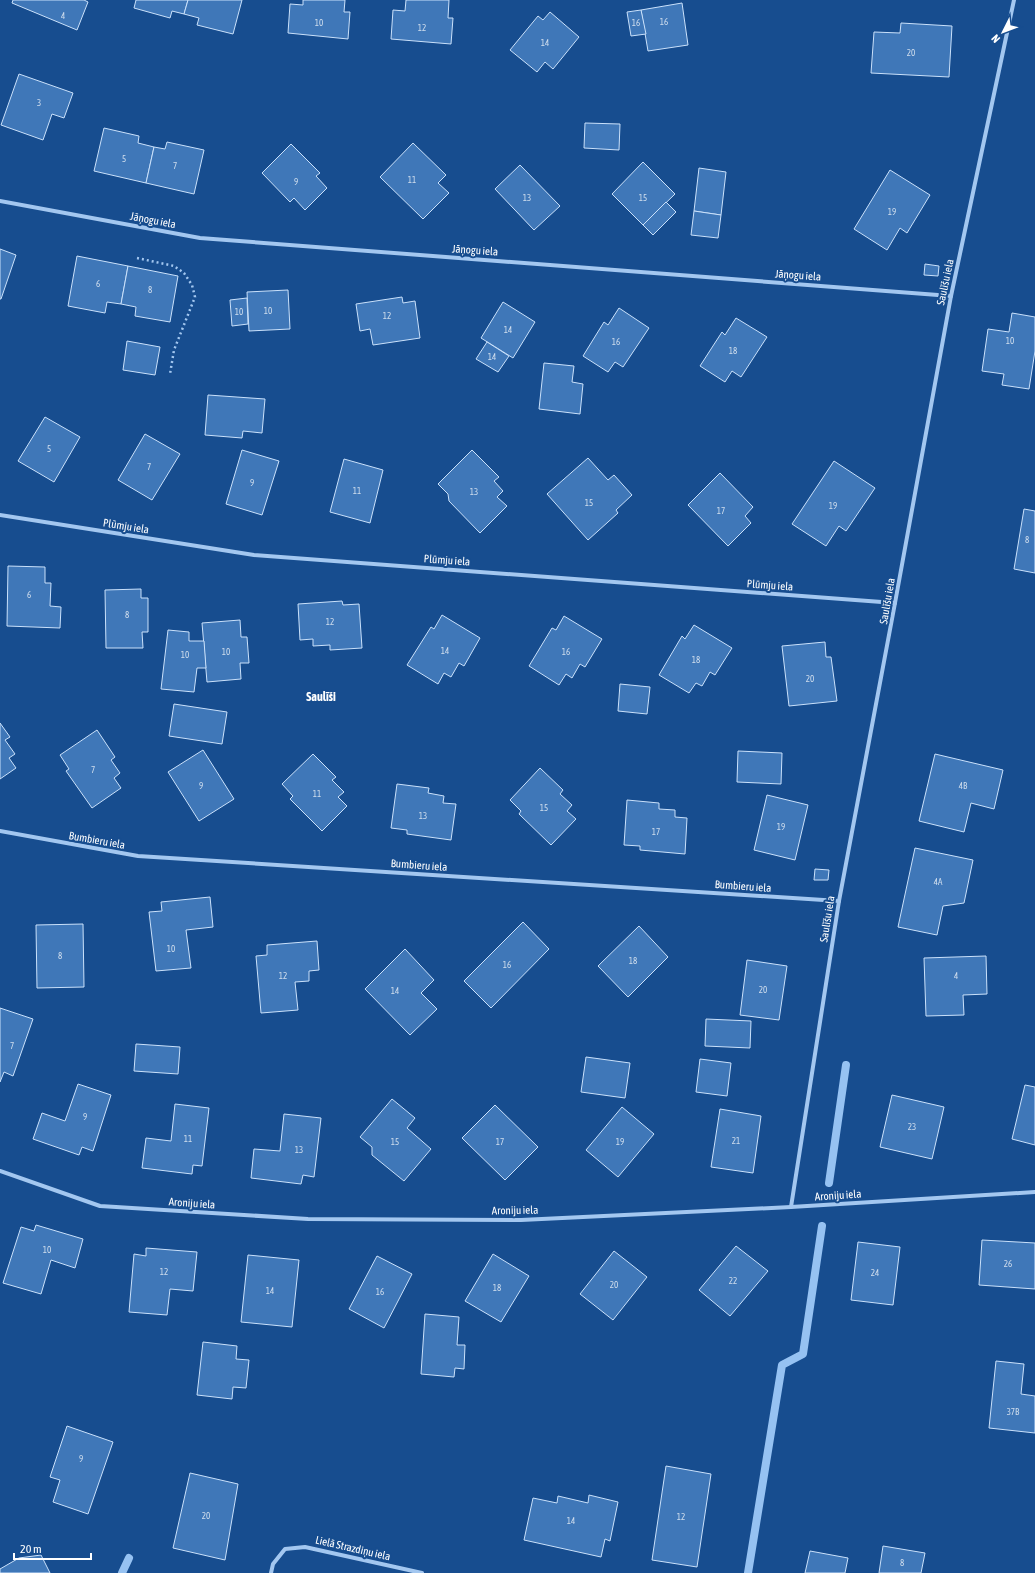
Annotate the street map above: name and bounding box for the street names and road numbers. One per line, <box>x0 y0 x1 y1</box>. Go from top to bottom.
street label: Jāņogu iela <box>129 210 177 230</box>
street label: Jāņogu iela <box>452 242 498 258</box>
street label: Saulīšu iela <box>934 258 956 306</box>
street label: Jāņogu iela <box>775 267 821 283</box>
street label: Plūmju iela <box>102 516 150 536</box>
street label: Plūmju iela <box>423 552 471 568</box>
street label: Plūmju iela <box>746 577 794 593</box>
street label: Saulīšu iela <box>877 577 897 625</box>
street label: Bumbieru iela <box>68 829 126 851</box>
street label: Bumbieru iela <box>390 857 448 873</box>
street label: Bumbieru iela <box>714 878 772 894</box>
street label: Saulīšu iela <box>817 895 837 943</box>
street label: Aroniju iela <box>814 1187 862 1203</box>
street label: Aroniju iela <box>168 1195 216 1211</box>
street label: Aroniju iela <box>492 1204 538 1216</box>
street label: Lielā Strazdiņu iela <box>314 1534 392 1562</box>

